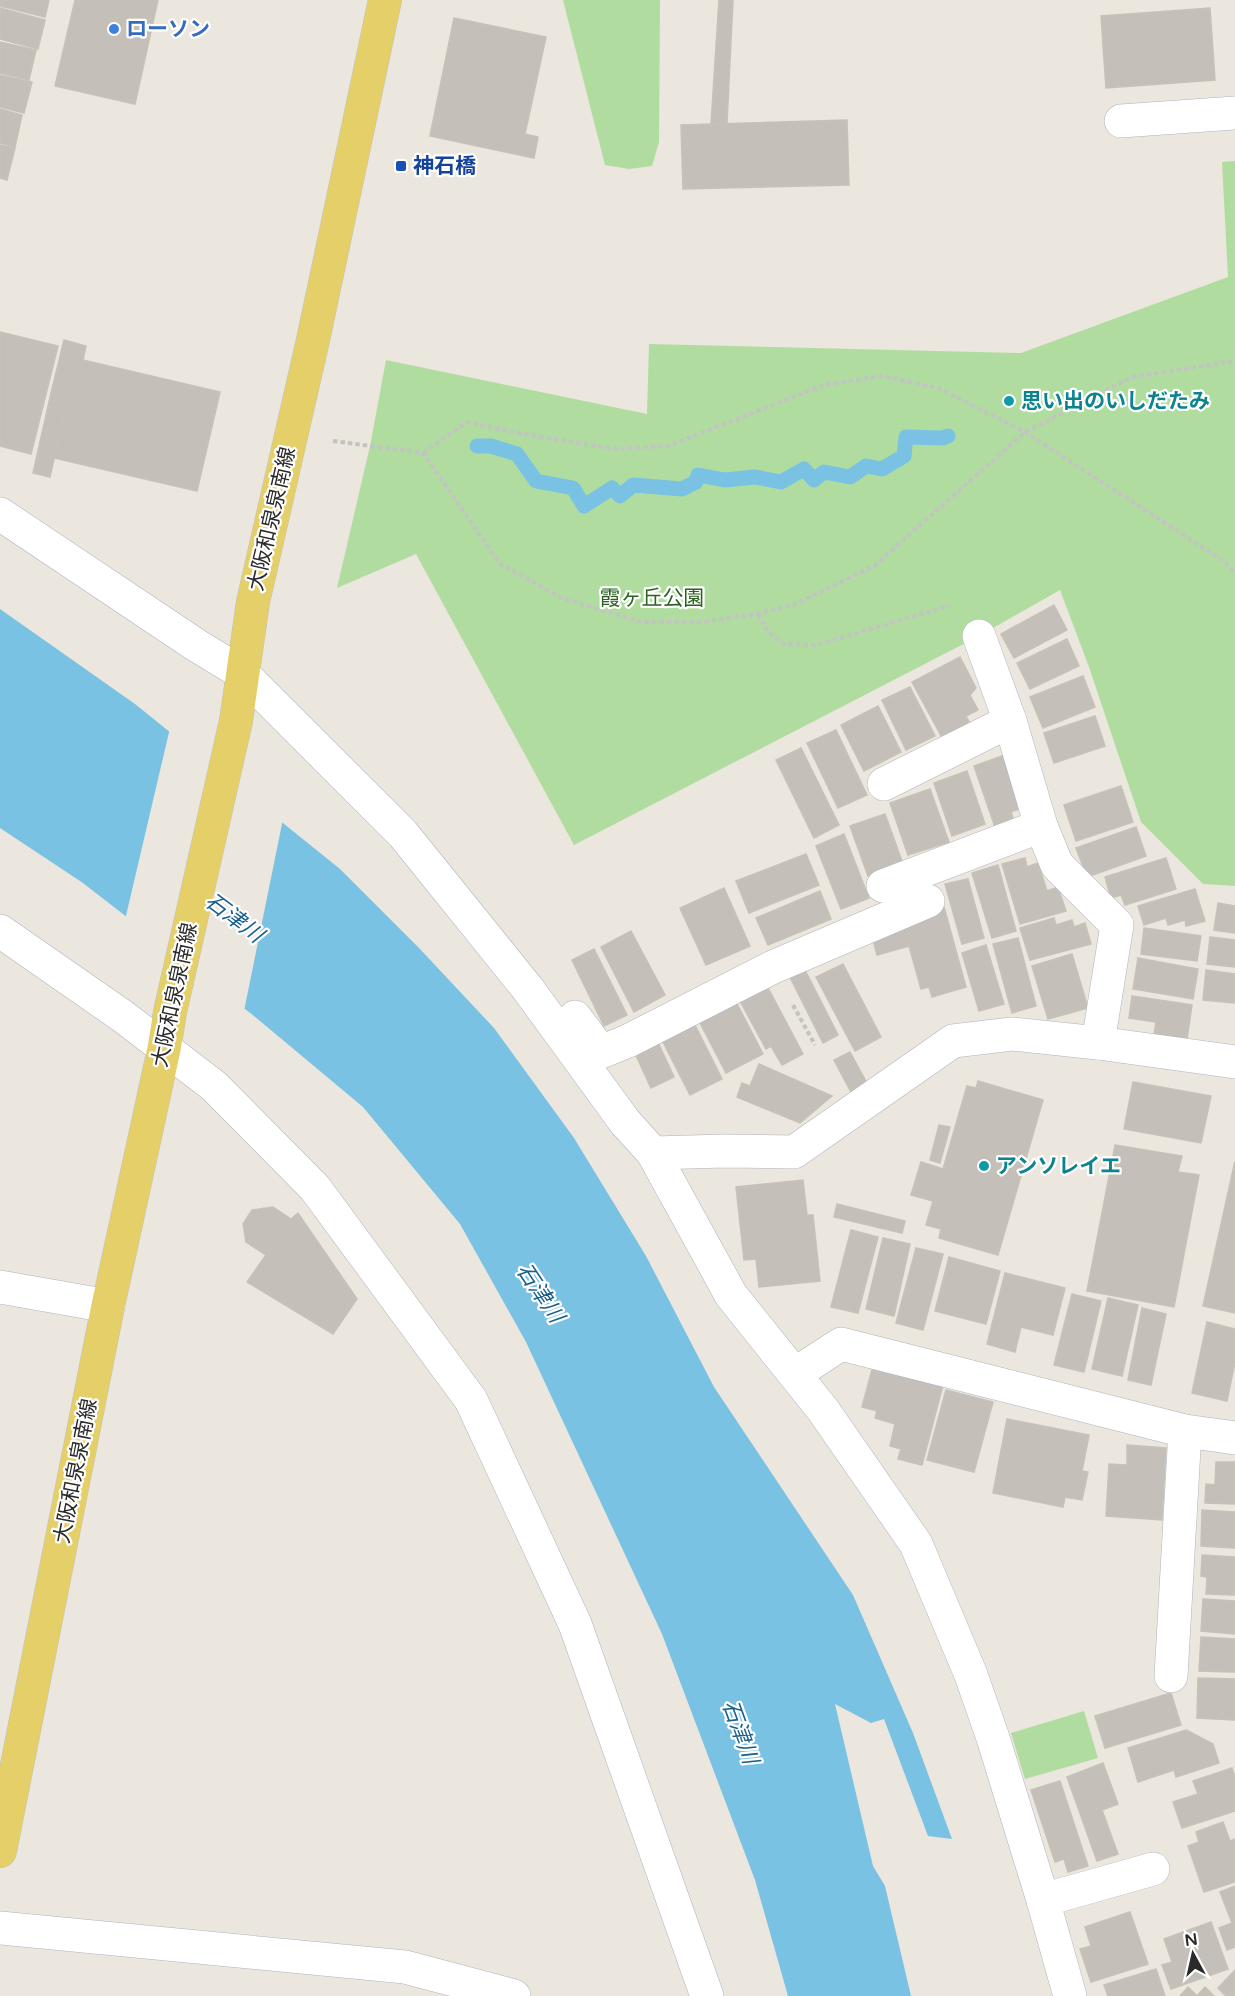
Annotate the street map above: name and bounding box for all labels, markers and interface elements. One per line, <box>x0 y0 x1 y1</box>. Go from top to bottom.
place label: ローソン <box>126 17 210 42</box>
marker: ローソン <box>107 22 121 36</box>
place label: 神石橋 <box>413 154 476 179</box>
marker: 神石橋 <box>394 159 408 173</box>
place label: 思い出のいしだたみ <box>1021 389 1210 414</box>
marker: 思い出のいしだたみ <box>1002 394 1016 408</box>
street label: 大阪和泉泉南線 <box>243 445 301 593</box>
park label: 霞ヶ丘公園 <box>600 586 705 611</box>
water label: 石津川 <box>200 888 270 949</box>
street label: 大阪和泉泉南線 <box>147 921 203 1069</box>
place label: アンソレイエ <box>996 1154 1121 1179</box>
marker: アンソレイエ <box>977 1159 991 1173</box>
water label: 石津川 <box>511 1258 570 1329</box>
street label: 大阪和泉泉南線 <box>50 1396 102 1546</box>
water label: 石津川 <box>716 1697 764 1769</box>
north arrow <box>1163 1924 1223 1984</box>
text: N <box>1183 1929 1199 1951</box>

